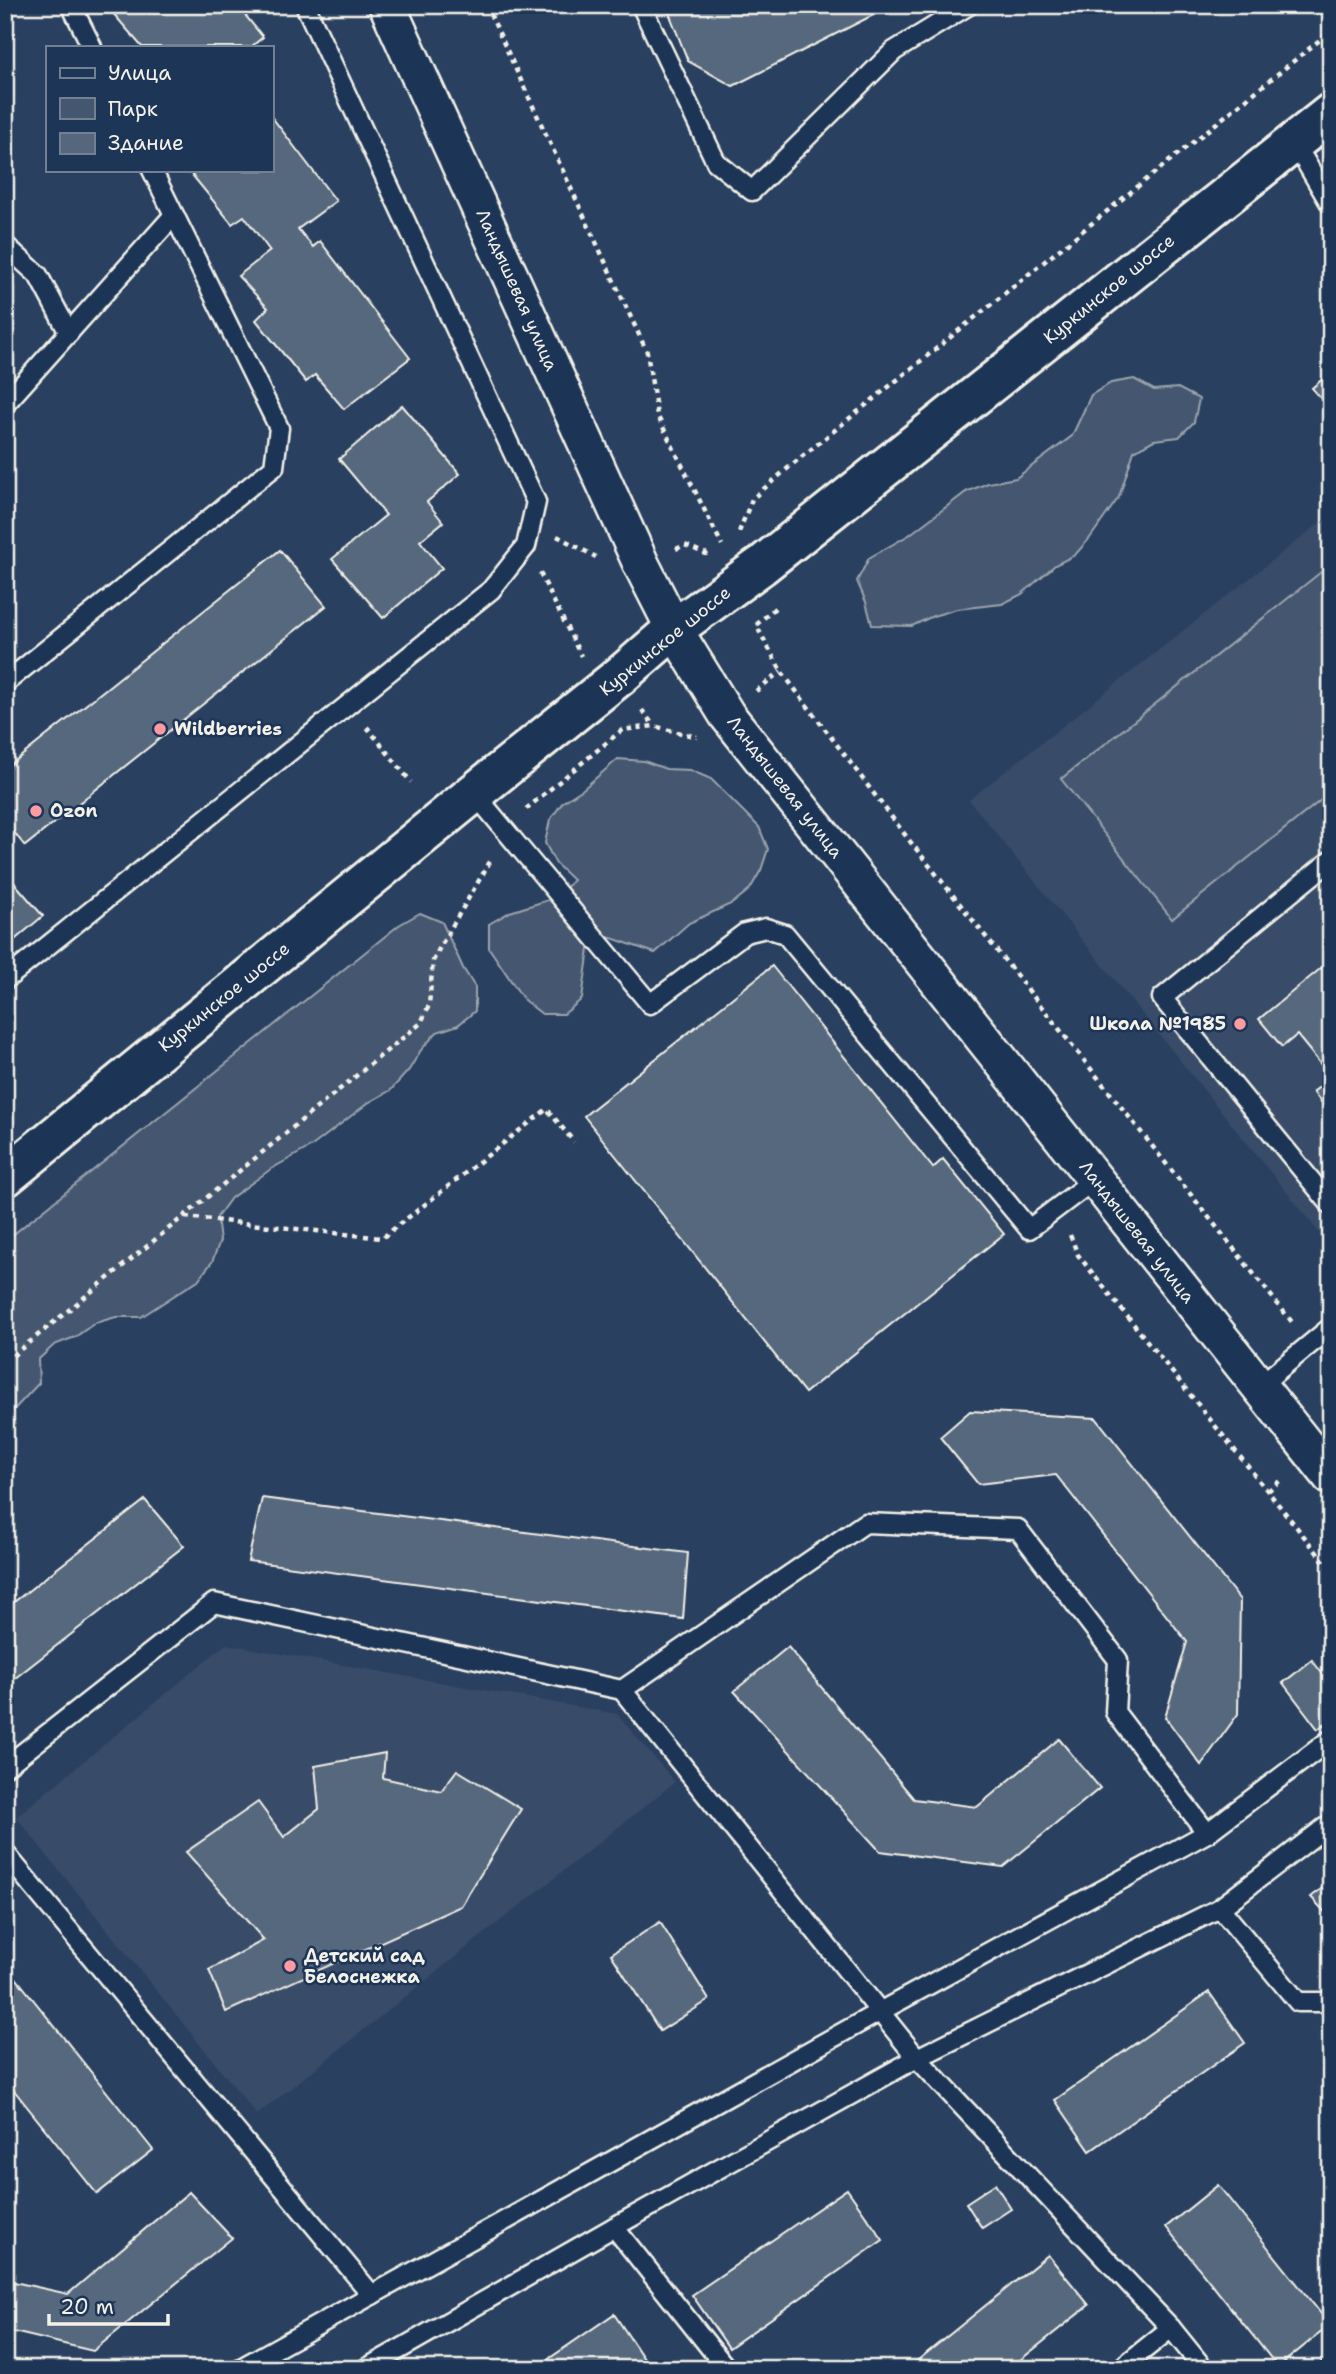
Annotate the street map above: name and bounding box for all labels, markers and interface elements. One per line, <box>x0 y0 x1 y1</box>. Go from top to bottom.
legend <box>46 46 273 172</box>
text: Улица <box>108 59 171 87</box>
text: Парк <box>108 95 158 123</box>
text: Здание <box>108 129 184 157</box>
street label: Ландышевая улица <box>470 205 564 375</box>
street label: Куркинское шоссе <box>1038 229 1180 349</box>
street label: Куркинское шоссе <box>594 581 736 701</box>
street label: Ландышевая улица <box>722 711 848 863</box>
place label: Wildberries <box>174 717 282 741</box>
marker: Wildberries <box>152 721 168 737</box>
place label: Ozon <box>50 799 97 823</box>
marker: Ozon <box>28 803 44 819</box>
street label: Куркинское шоссе <box>153 937 295 1057</box>
place label: Школа №1985 <box>1089 1012 1226 1036</box>
marker: Школа №1985 <box>1232 1016 1248 1032</box>
street label: Ландышевая улица <box>1074 1156 1200 1308</box>
place label: Детский сад Белоснежка <box>304 1944 425 1989</box>
marker: Детский сад Белоснежка <box>282 1958 298 1974</box>
scale bar <box>49 2283 168 2327</box>
text: 20 m <box>60 2293 114 2321</box>

